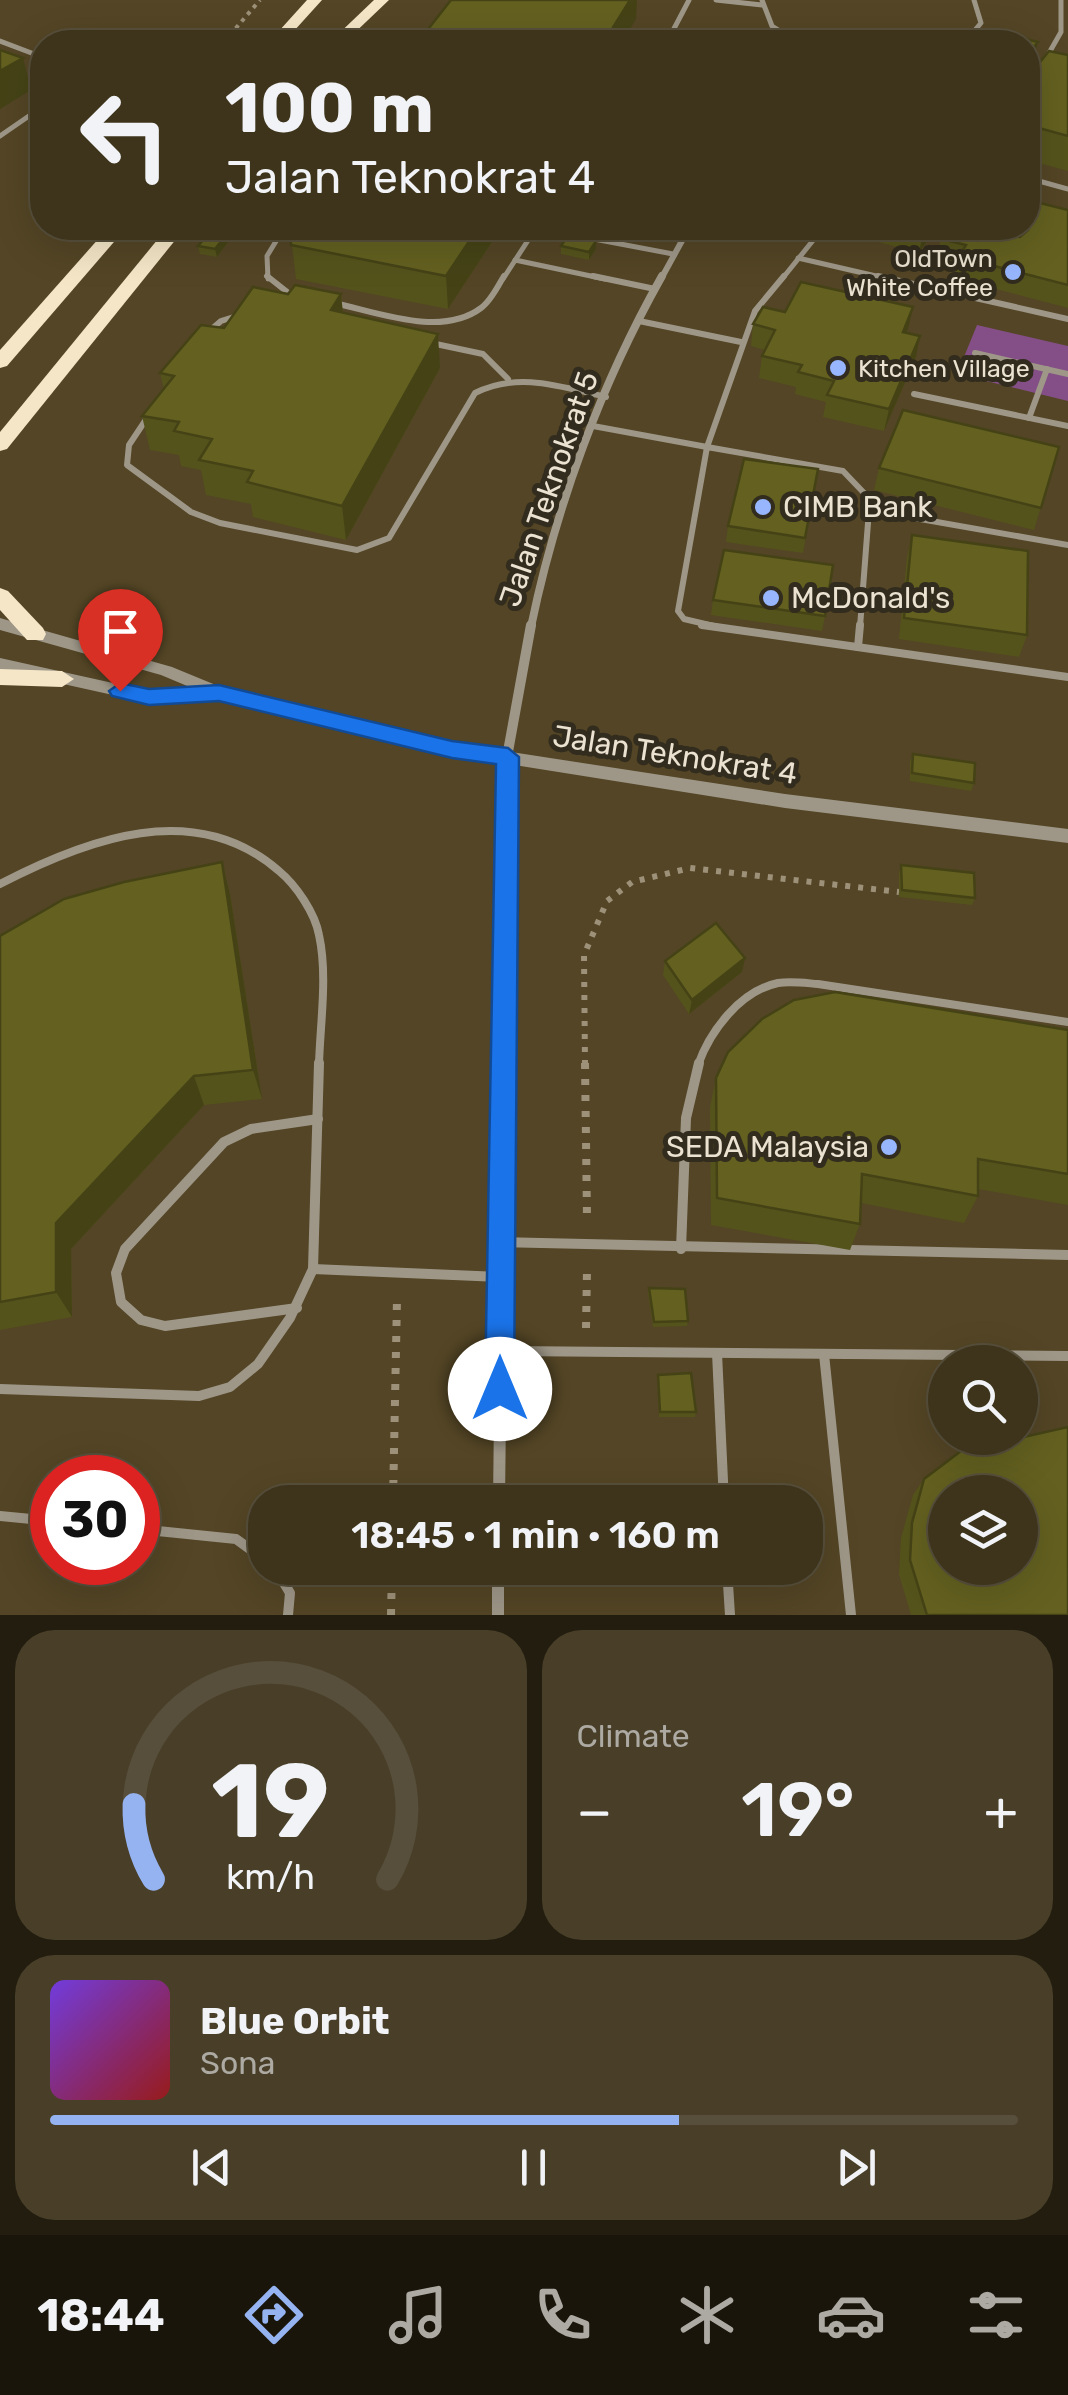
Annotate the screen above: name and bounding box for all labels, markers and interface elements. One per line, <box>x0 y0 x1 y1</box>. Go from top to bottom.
text: 100 m <box>225 67 434 150</box>
icon: left <box>60 70 190 200</box>
text: Jalan Teknokrat 4 <box>225 151 596 204</box>
place label: OldTown White Coffee <box>846 244 993 302</box>
marker: OldTown White Coffee <box>1002 261 1024 283</box>
place label: Kitchen Village <box>858 354 1030 383</box>
marker: Kitchen Village <box>827 357 849 379</box>
street label: Jalan Teknokrat 5 <box>492 367 606 611</box>
place label: CIMB Bank <box>783 489 933 525</box>
marker: CIMB Bank <box>752 496 774 518</box>
place label: McDonald's <box>791 580 950 616</box>
marker: McDonald's <box>760 587 782 609</box>
pin <box>78 589 163 692</box>
icon: arrive <box>93 604 148 659</box>
street label: Jalan Teknokrat 4 <box>550 718 800 792</box>
place label: SEDA Malaysia <box>666 1129 869 1165</box>
marker: SEDA Malaysia <box>878 1136 900 1158</box>
position arrow <box>448 1337 552 1441</box>
map controls <box>928 1345 1038 1585</box>
button: search <box>928 1345 1038 1455</box>
speed limit sign: 30 <box>30 1455 160 1585</box>
button: layers <box>928 1475 1038 1585</box>
text: 18:45 · 1 min · 160 m <box>351 1512 720 1558</box>
text: Climate <box>577 1717 690 1755</box>
text: 19 <box>212 1740 330 1863</box>
text: 19° <box>741 1766 855 1855</box>
text: − <box>577 1779 612 1844</box>
text: + <box>984 1779 1018 1844</box>
text: km/h <box>226 1856 315 1898</box>
text: Blue Orbit <box>200 1998 390 2044</box>
text: Sona <box>200 2044 275 2082</box>
icon: previous <box>184 2140 239 2195</box>
icon: pause <box>506 2140 561 2195</box>
icon: next <box>829 2140 884 2195</box>
icon: directions <box>239 2280 309 2350</box>
icon: music <box>383 2280 453 2350</box>
icon: phone <box>528 2280 598 2350</box>
icon: climate <box>672 2280 742 2350</box>
icon: car <box>816 2280 886 2350</box>
icon: filters <box>961 2280 1031 2350</box>
text: 18:44 <box>37 2289 165 2342</box>

